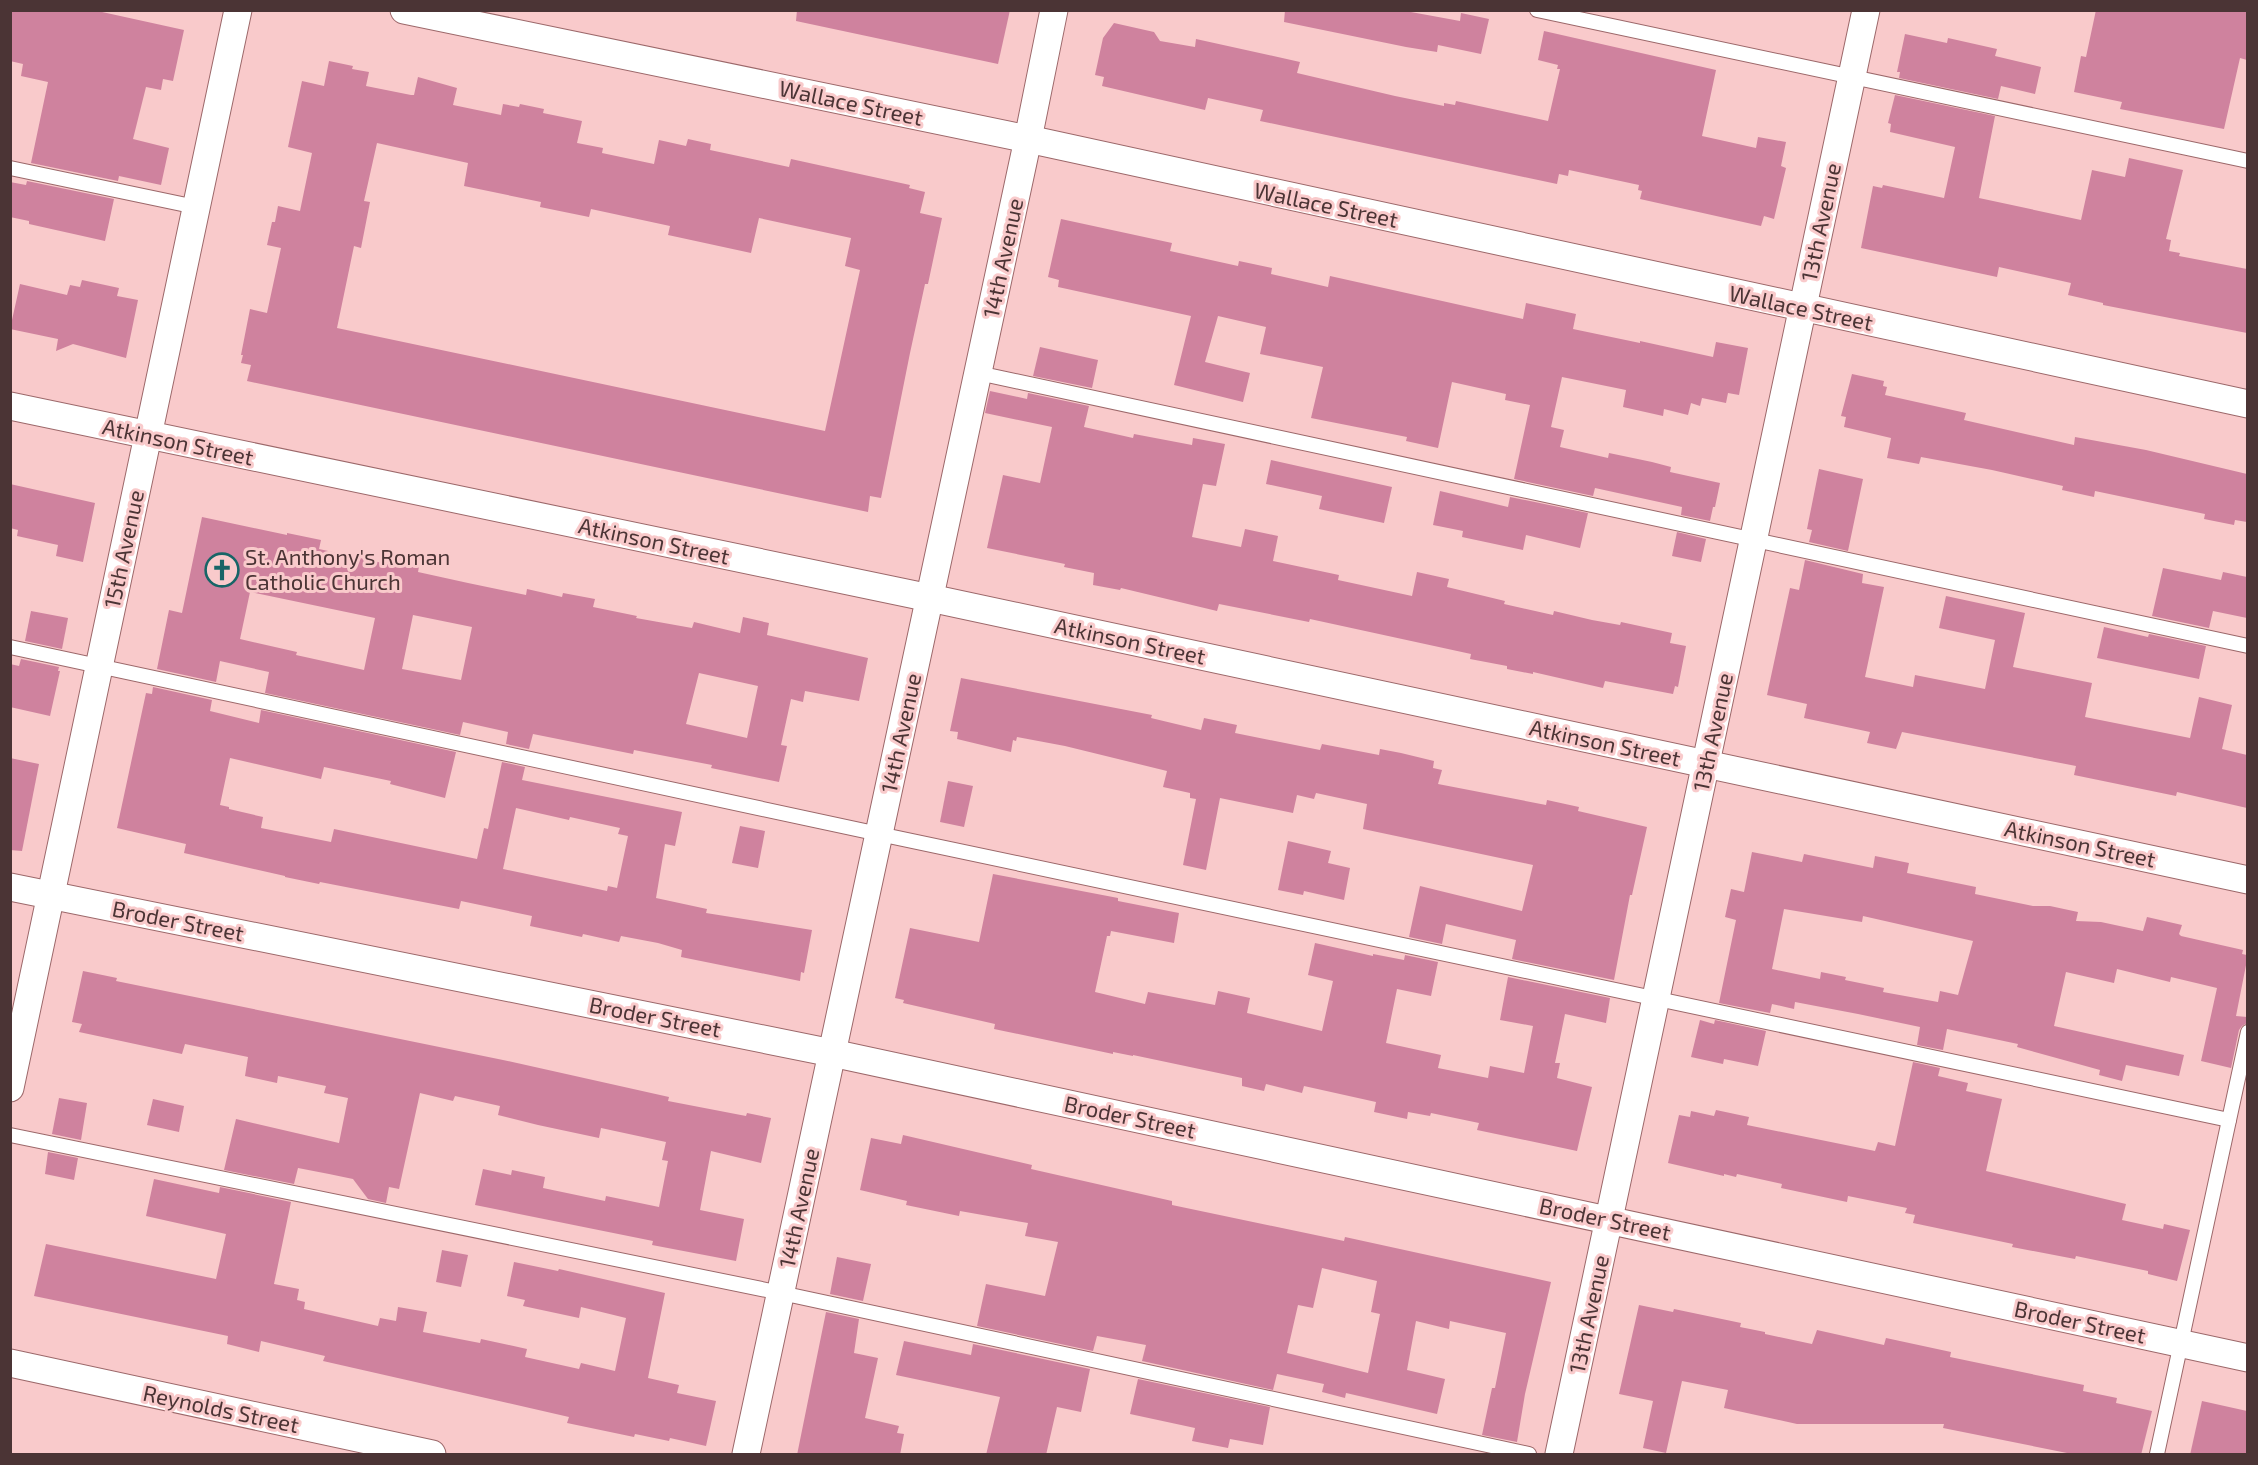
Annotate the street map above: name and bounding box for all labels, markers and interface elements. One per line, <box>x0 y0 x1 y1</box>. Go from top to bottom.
street label: Wallace Street <box>777 74 925 130</box>
street label: 13th Avenue <box>1795 160 1845 283</box>
street label: Wallace Street <box>1252 176 1400 232</box>
street label: 14th Avenue <box>977 196 1027 320</box>
street label: Wallace Street <box>1727 279 1875 335</box>
street label: Atkinson Street <box>100 412 256 470</box>
street label: 15th Avenue <box>98 487 148 610</box>
street label: Atkinson Street <box>576 511 732 569</box>
place label: St. Anthony's Roman Catholic Church <box>245 543 450 594</box>
church icon: St. Anthony's Roman Catholic Church <box>204 552 240 588</box>
street label: Atkinson Street <box>1052 611 1208 669</box>
street label: 13th Avenue <box>1687 670 1737 793</box>
street label: 14th Avenue <box>875 671 925 795</box>
street label: Atkinson Street <box>1527 713 1683 771</box>
street label: Atkinson Street <box>2002 814 2158 872</box>
street label: Broder Street <box>110 895 246 946</box>
street label: Broder Street <box>587 991 723 1042</box>
street label: Broder Street <box>1062 1089 1198 1143</box>
street label: 14th Avenue <box>773 1146 823 1270</box>
street label: Broder Street <box>1537 1191 1673 1245</box>
street label: 13th Avenue <box>1563 1252 1613 1375</box>
street label: Broder Street <box>2012 1294 2148 1348</box>
street label: Reynolds Street <box>141 1379 301 1437</box>

